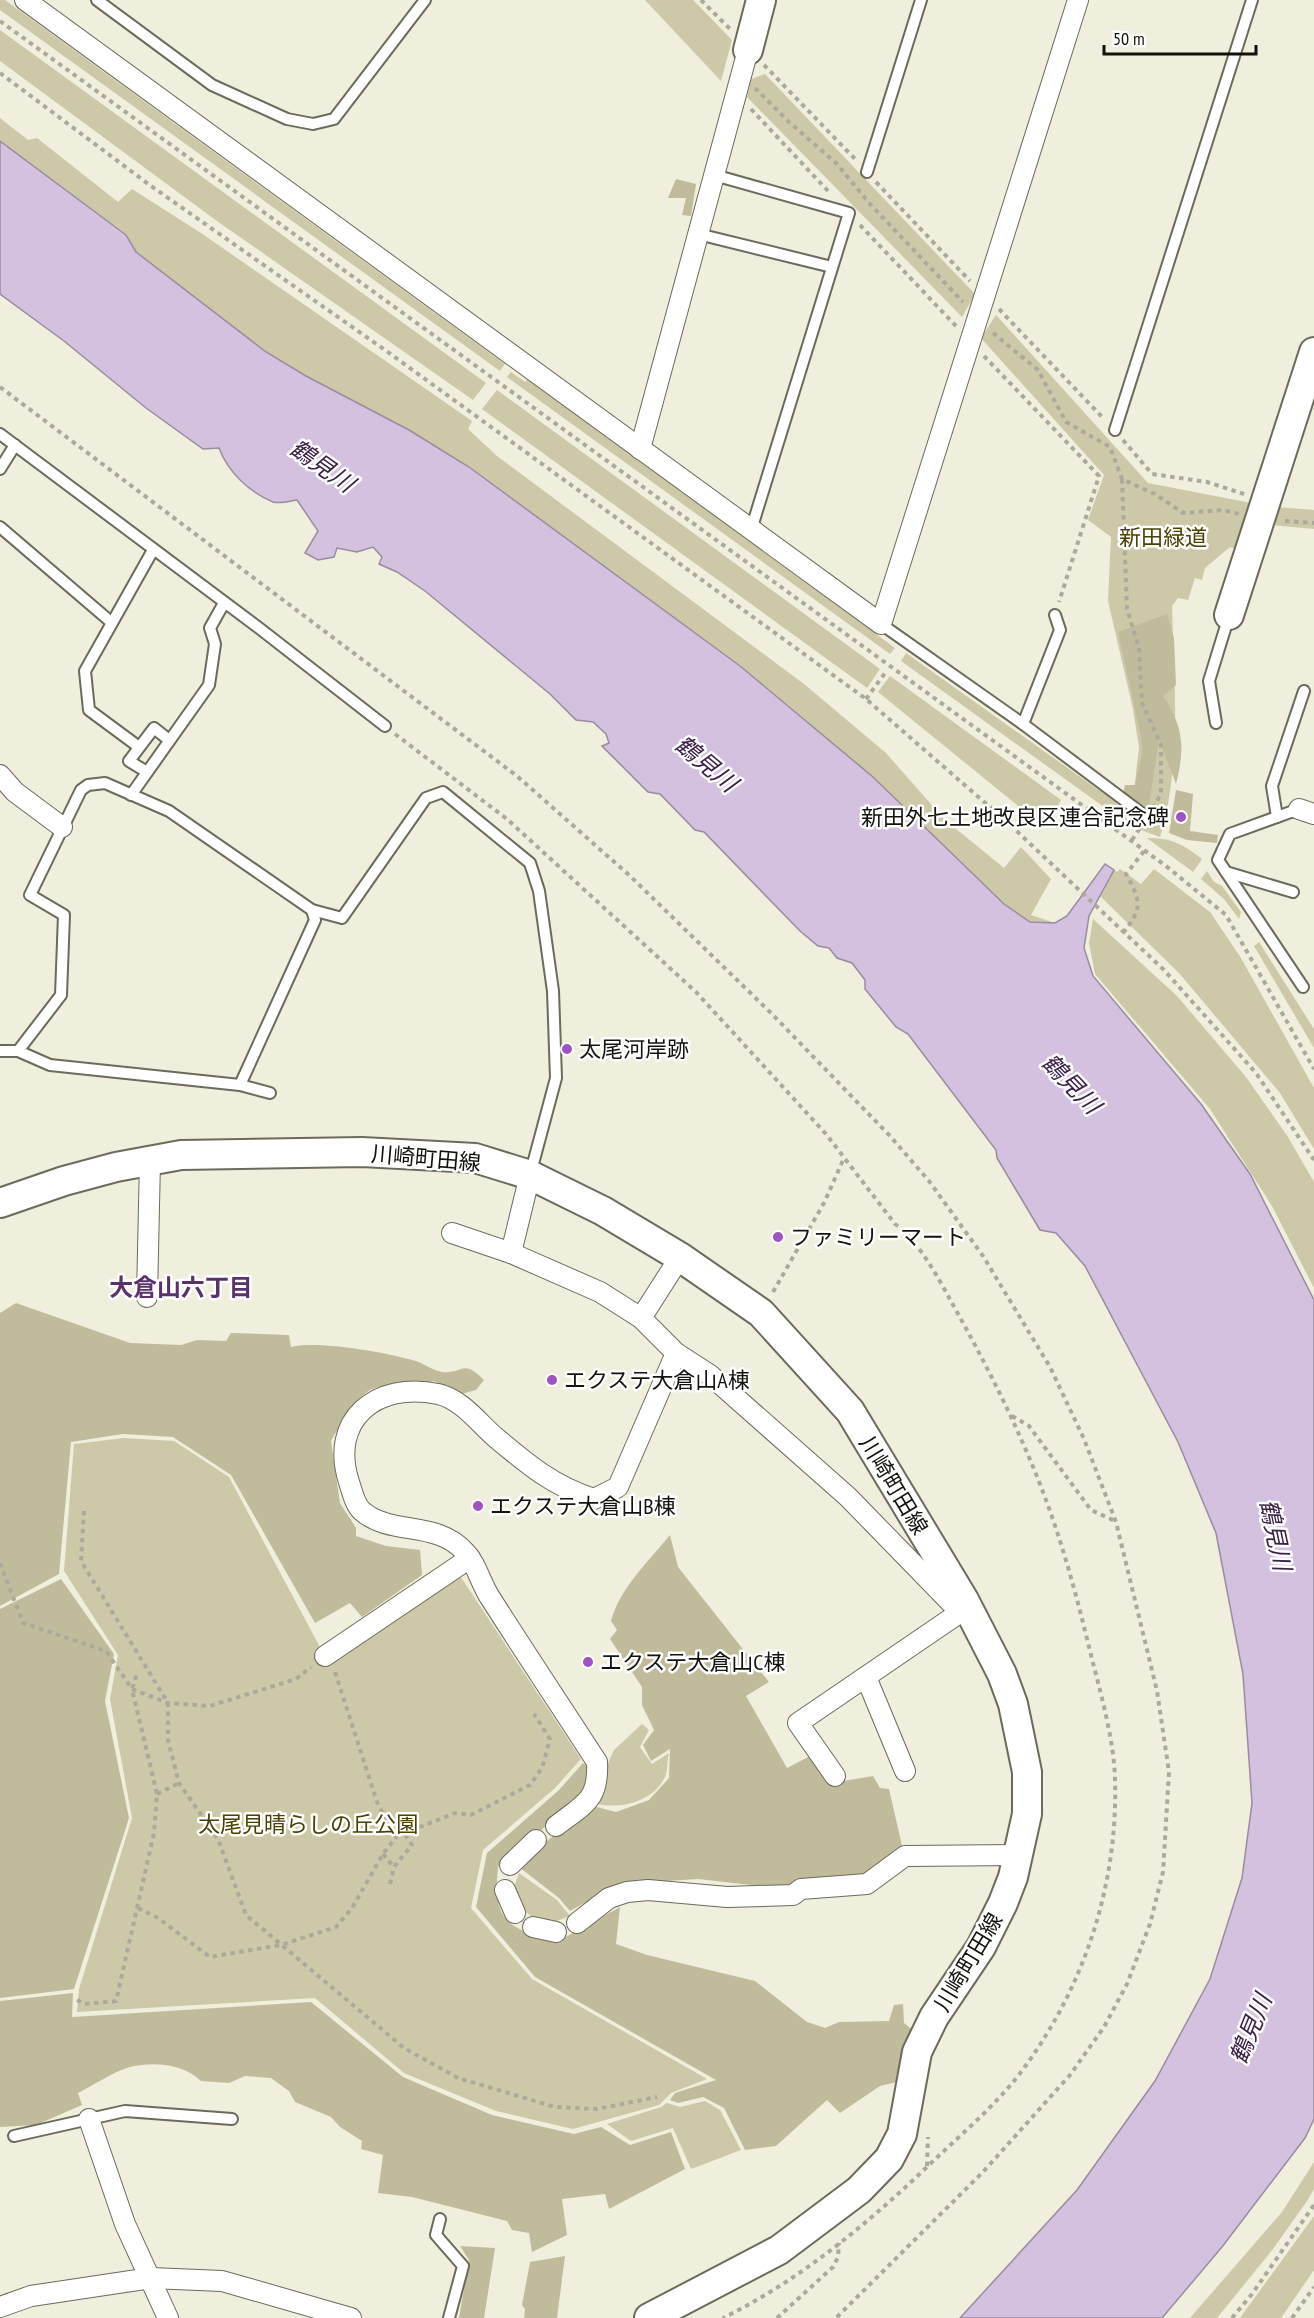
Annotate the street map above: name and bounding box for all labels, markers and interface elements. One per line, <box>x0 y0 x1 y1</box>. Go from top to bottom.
scale bar <box>1104 18 1256 56</box>
text: 50 m <box>1113 27 1145 50</box>
water label: 鶴見川 <box>284 432 363 501</box>
park label: 新田緑道 <box>1119 523 1207 551</box>
water label: 鶴見川 <box>669 729 746 801</box>
place label: 新田外七土地改良区連合記念碑 <box>861 803 1169 831</box>
marker: 新田外七土地改良区連合記念碑 <box>1174 810 1188 824</box>
place label: 太尾河岸跡 <box>579 1035 689 1063</box>
marker: 太尾河岸跡 <box>560 1042 574 1056</box>
water label: 鶴見川 <box>1035 1047 1110 1122</box>
street label: 川崎町田線 <box>370 1139 482 1177</box>
place label: ファミリーマート <box>790 1223 966 1251</box>
marker: ファミリーマート <box>771 1230 785 1244</box>
district label: 大倉山六丁目 <box>109 1272 253 1303</box>
place label: エクステ大倉山A棟 <box>564 1366 750 1394</box>
marker: エクステ大倉山A棟 <box>545 1373 559 1387</box>
street label: 川崎町田線 <box>854 1431 934 1539</box>
place label: エクステ大倉山B棟 <box>490 1492 676 1520</box>
water label: 鶴見川 <box>1253 1496 1299 1576</box>
marker: エクステ大倉山B棟 <box>471 1499 485 1513</box>
place label: エクステ大倉山C棟 <box>600 1648 785 1676</box>
marker: エクステ大倉山C棟 <box>581 1655 595 1669</box>
park label: 太尾見晴らしの丘公園 <box>198 1810 418 1838</box>
street label: 川崎町田線 <box>928 1908 1008 2016</box>
water label: 鶴見川 <box>1223 1987 1280 2068</box>

